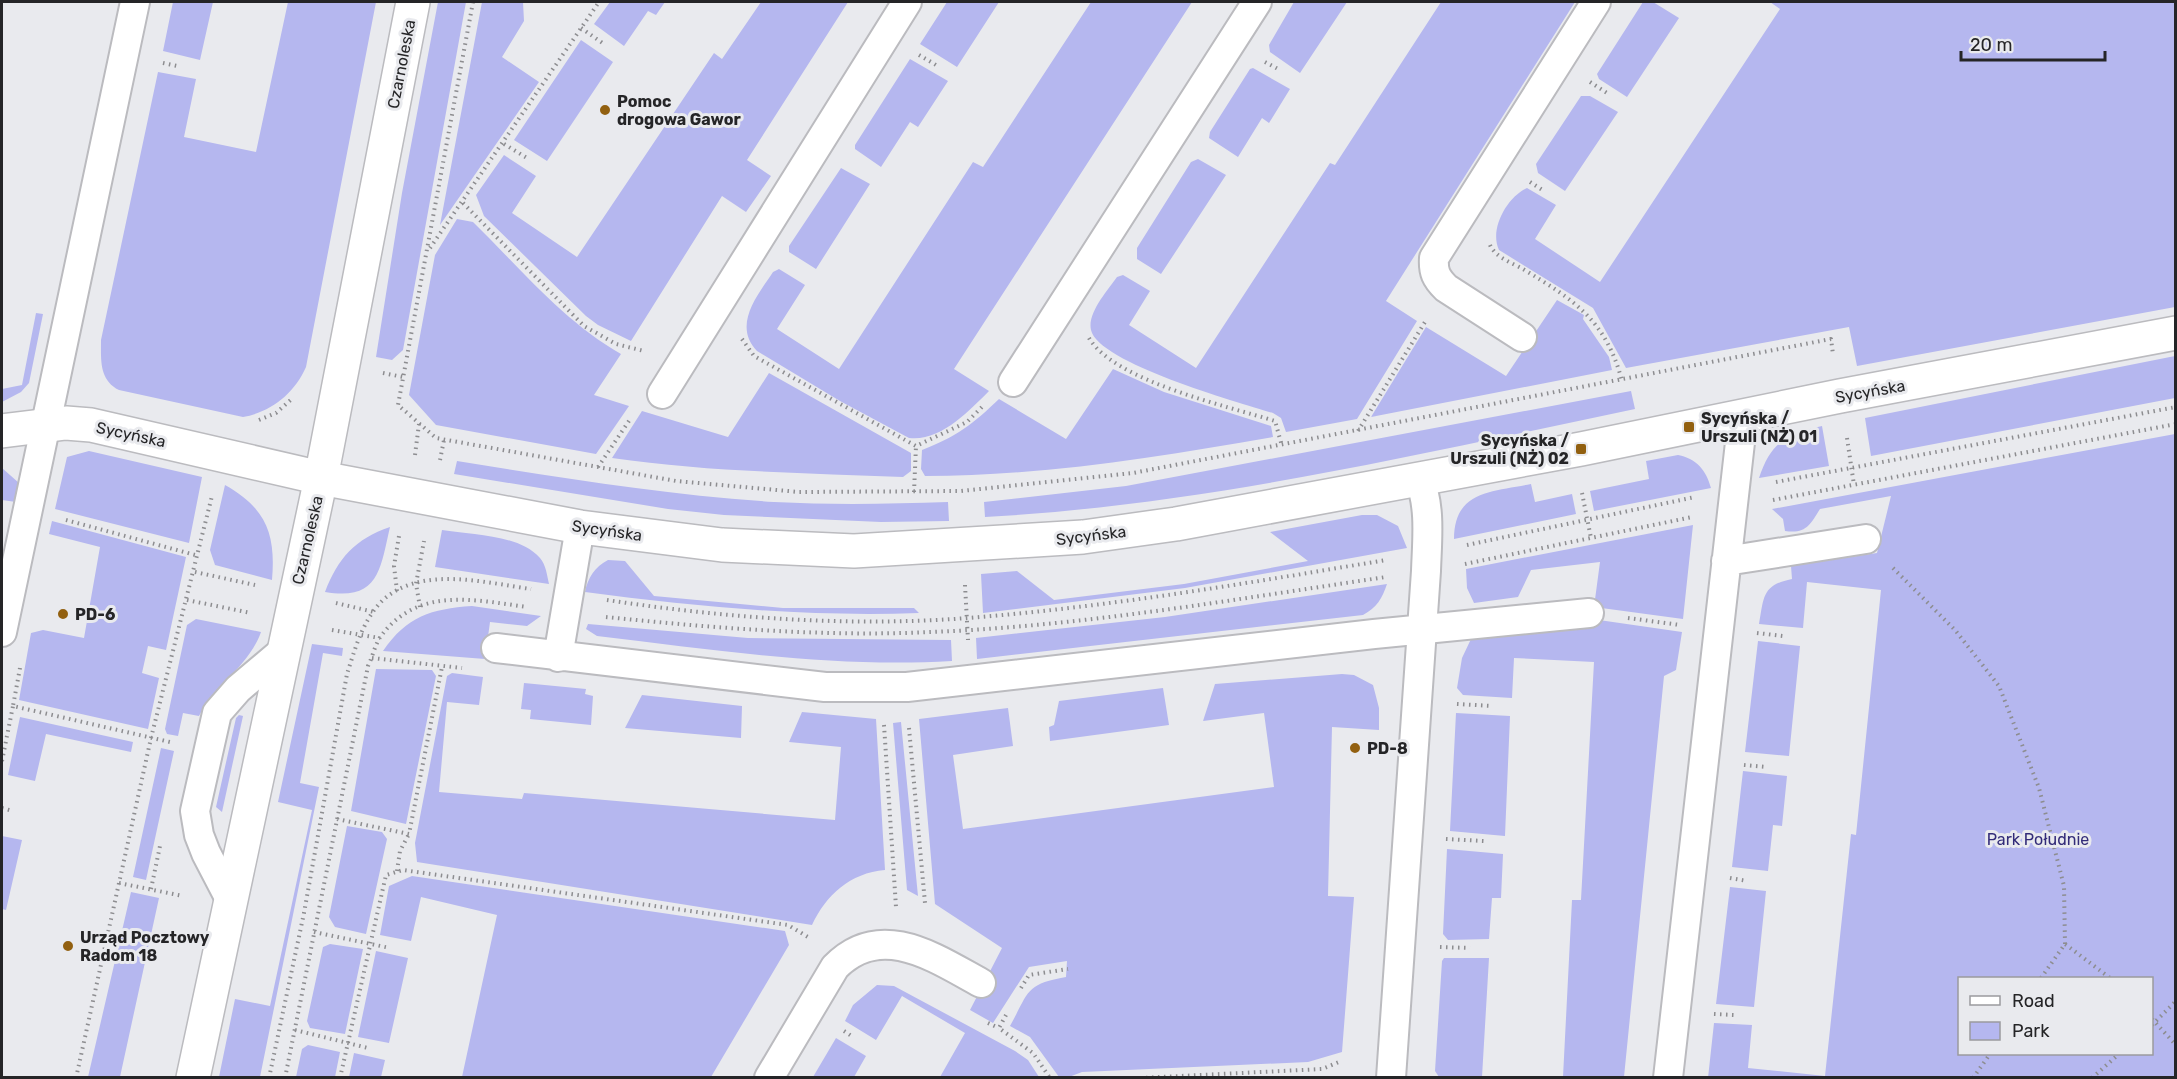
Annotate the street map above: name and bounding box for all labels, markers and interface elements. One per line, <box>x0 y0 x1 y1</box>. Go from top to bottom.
street label: Czarnoleska <box>384 18 419 110</box>
scale bar <box>1961 24 2105 62</box>
text: 20 m <box>1970 34 2012 56</box>
place label: Pomoc drogowa Gawor <box>617 92 741 129</box>
marker: Pomoc drogowa Gawor <box>598 103 612 117</box>
street label: Sycyńska <box>1834 376 1907 407</box>
place label: Sycyńska / Urszuli (NŻ) 01 <box>1701 409 1817 446</box>
street label: Sycyńska <box>94 418 167 451</box>
marker: Sycyńska / Urszuli (NŻ) 01 <box>1682 420 1696 434</box>
place label: Sycyńska / Urszuli (NŻ) 02 <box>1450 431 1569 468</box>
marker: Sycyńska / Urszuli (NŻ) 02 <box>1574 442 1588 456</box>
street label: Czarnoleska <box>288 494 327 586</box>
street label: Sycyńska <box>571 516 643 545</box>
street label: Sycyńska <box>1055 522 1127 549</box>
place label: PD-6 <box>75 605 115 624</box>
marker: PD-6 <box>56 607 70 621</box>
place label: PD-8 <box>1367 739 1408 758</box>
marker: PD-8 <box>1348 741 1362 755</box>
park label: Park Południe <box>1987 830 2089 849</box>
place label: Urząd Pocztowy Radom 18 <box>80 928 210 965</box>
marker: Urząd Pocztowy Radom 18 <box>61 939 75 953</box>
legend <box>1958 977 2153 1055</box>
text: Road <box>2012 990 2055 1012</box>
text: Park <box>2012 1020 2050 1042</box>

